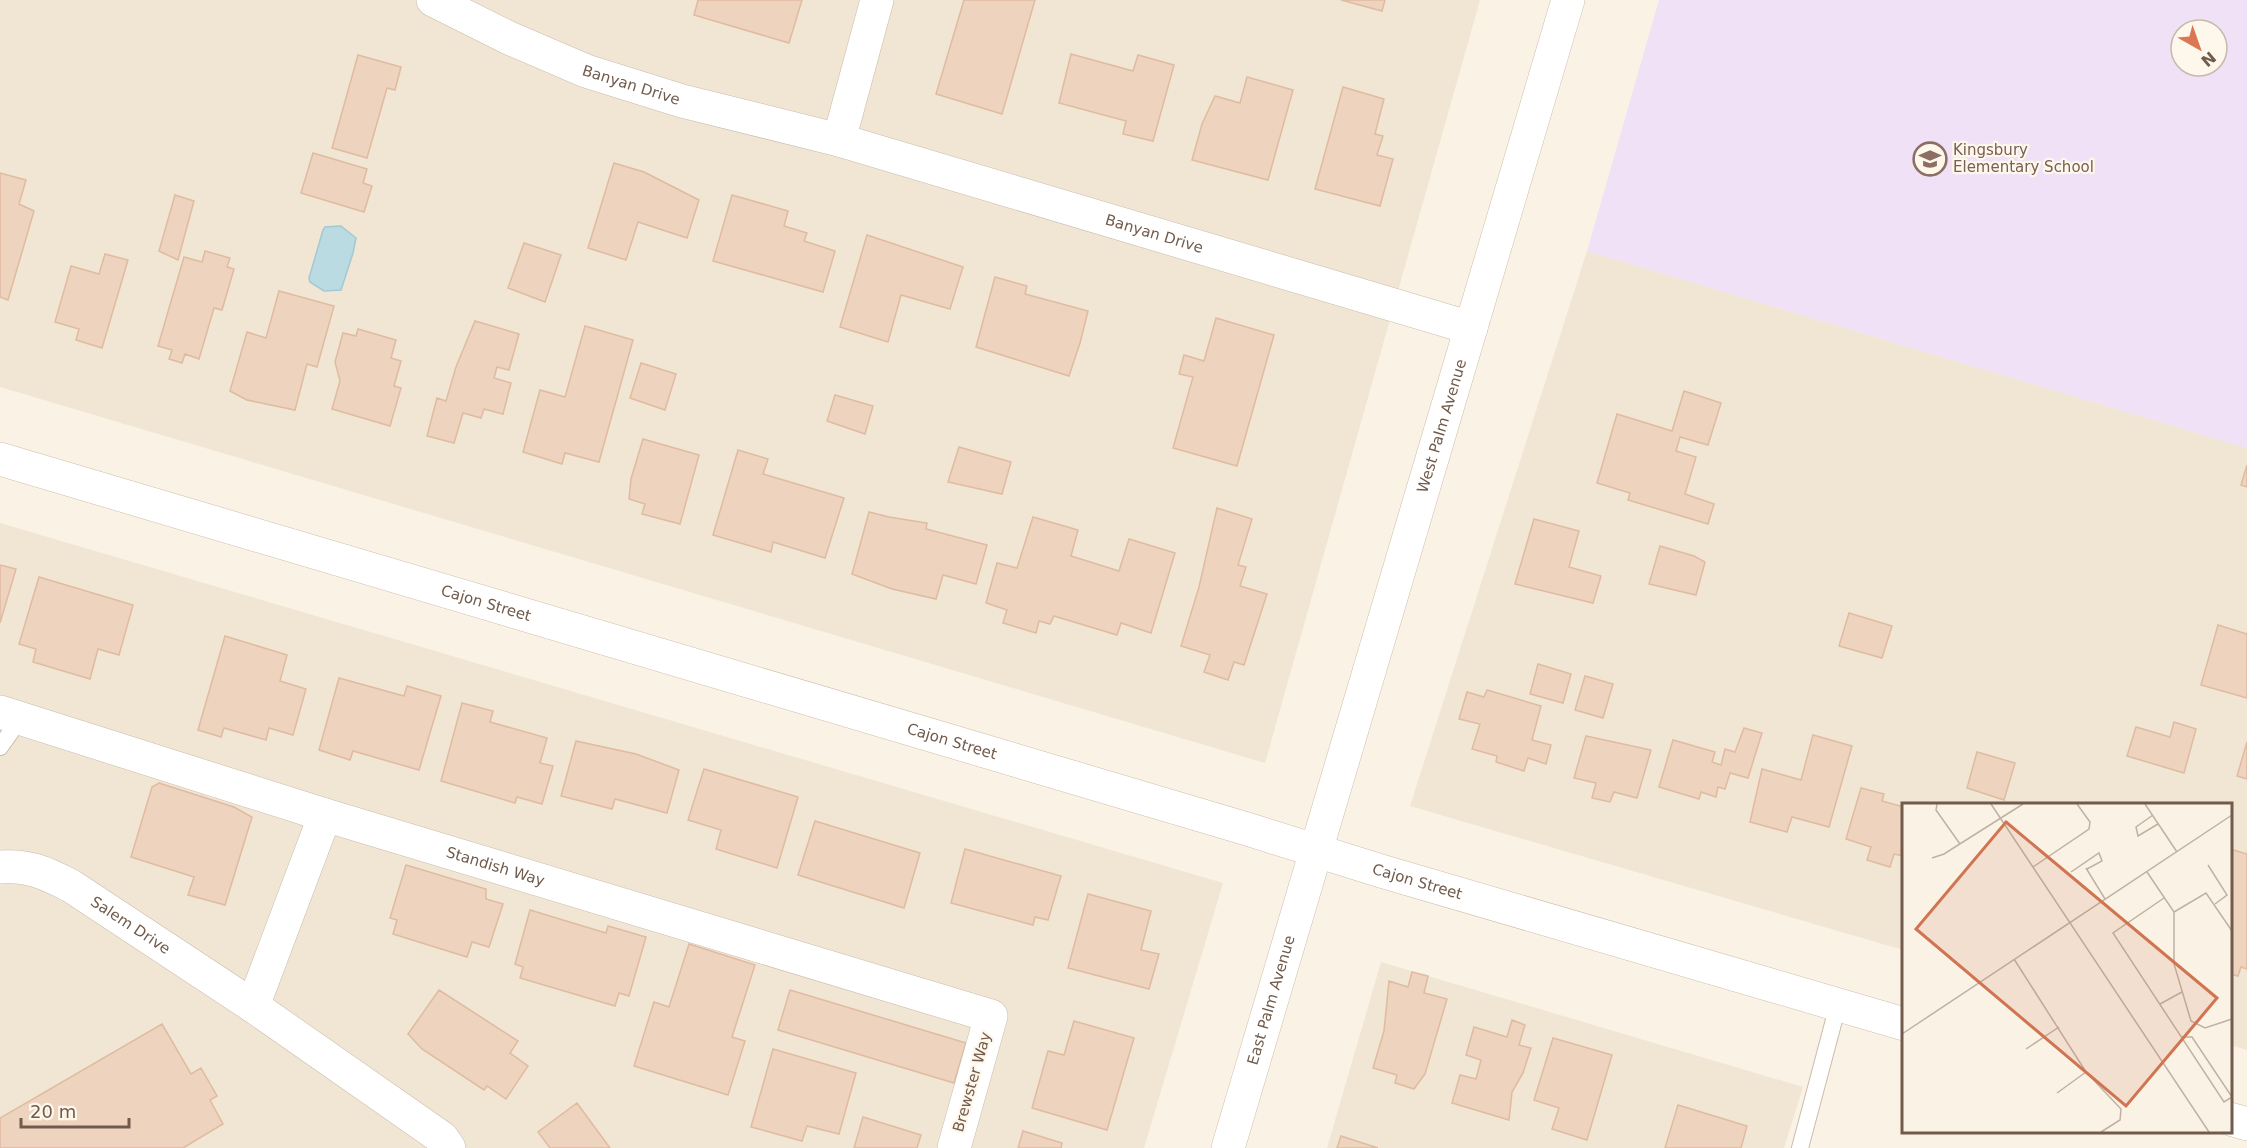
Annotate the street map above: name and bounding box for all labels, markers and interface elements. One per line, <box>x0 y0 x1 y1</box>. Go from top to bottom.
north arrow <box>2169 18 2229 78</box>
text: N <box>2197 48 2220 71</box>
street label: Banyan Drive <box>580 61 682 109</box>
school or university icon: Kingsbury Elementary School <box>1912 141 1948 177</box>
place label: Kingsbury Elementary School <box>1953 141 2094 176</box>
street label: Banyan Drive <box>1103 211 1205 257</box>
street label: West Palm Avenue <box>1413 357 1470 495</box>
street label: Cajon Street <box>439 581 533 625</box>
street label: Cajon Street <box>905 720 999 763</box>
inset map <box>1902 803 2232 1133</box>
street label: Standish Way <box>444 843 547 890</box>
street label: Cajon Street <box>1370 860 1465 903</box>
street label: Salem Drive <box>87 893 174 958</box>
street label: East Palm Avenue <box>1244 933 1299 1067</box>
street label: Brewster Way <box>949 1030 995 1134</box>
scale bar <box>21 1091 129 1129</box>
text: 20 m <box>30 1101 76 1122</box>

